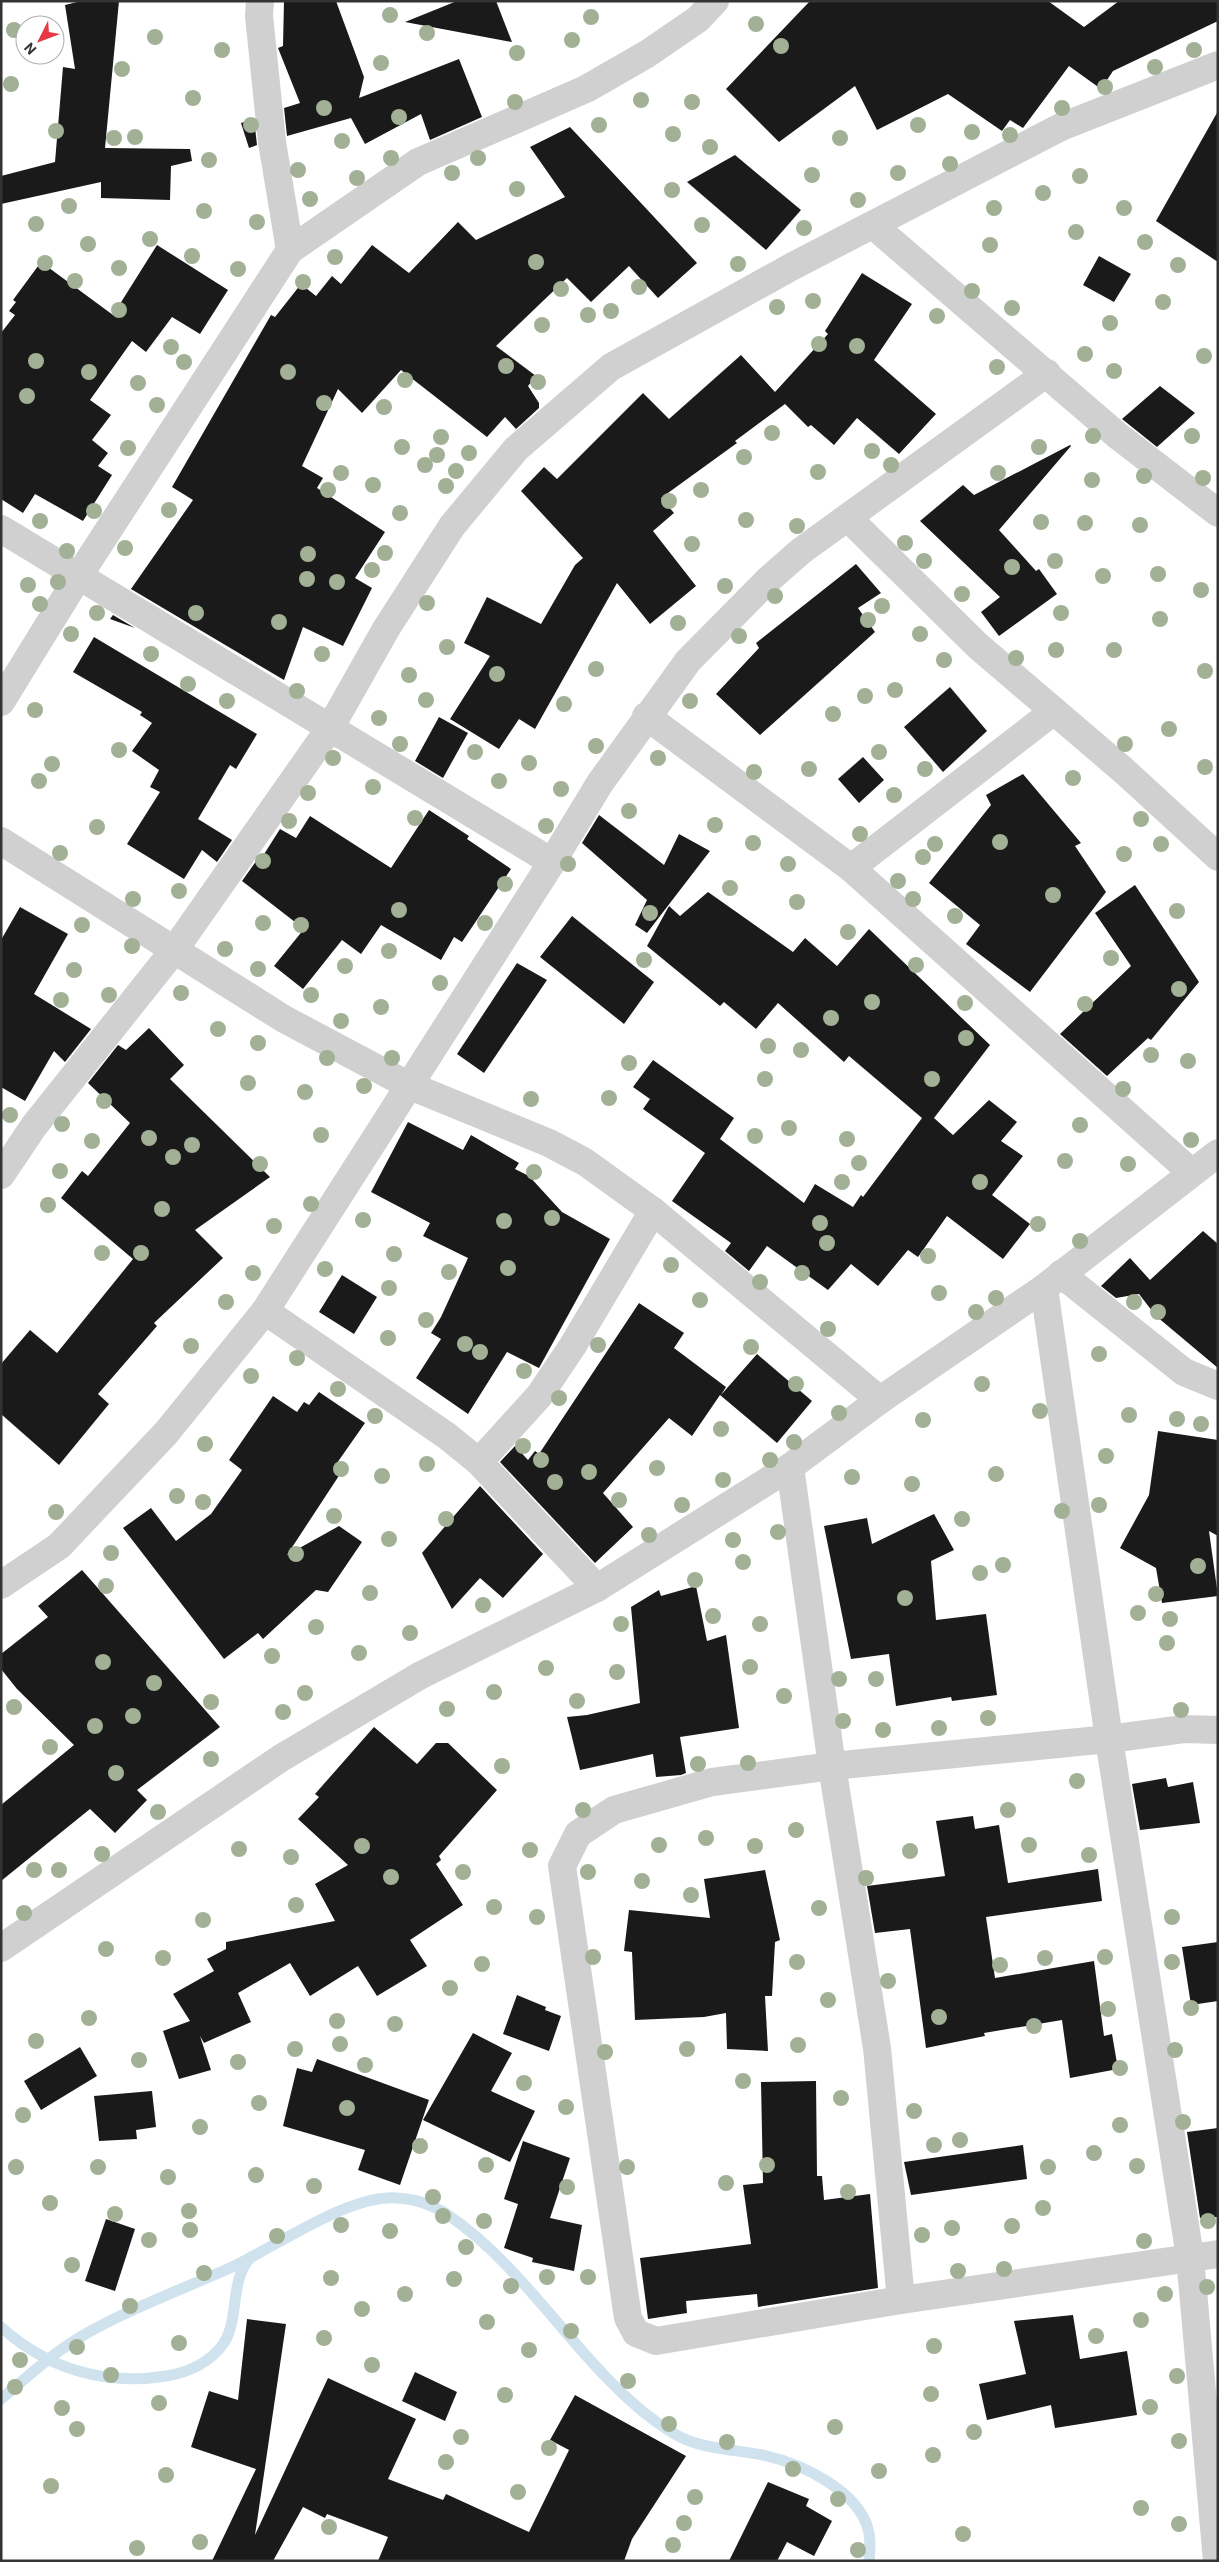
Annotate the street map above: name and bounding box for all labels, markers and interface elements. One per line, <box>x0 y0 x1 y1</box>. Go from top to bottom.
north arrow <box>15 15 65 65</box>
text: N <box>21 40 40 58</box>

